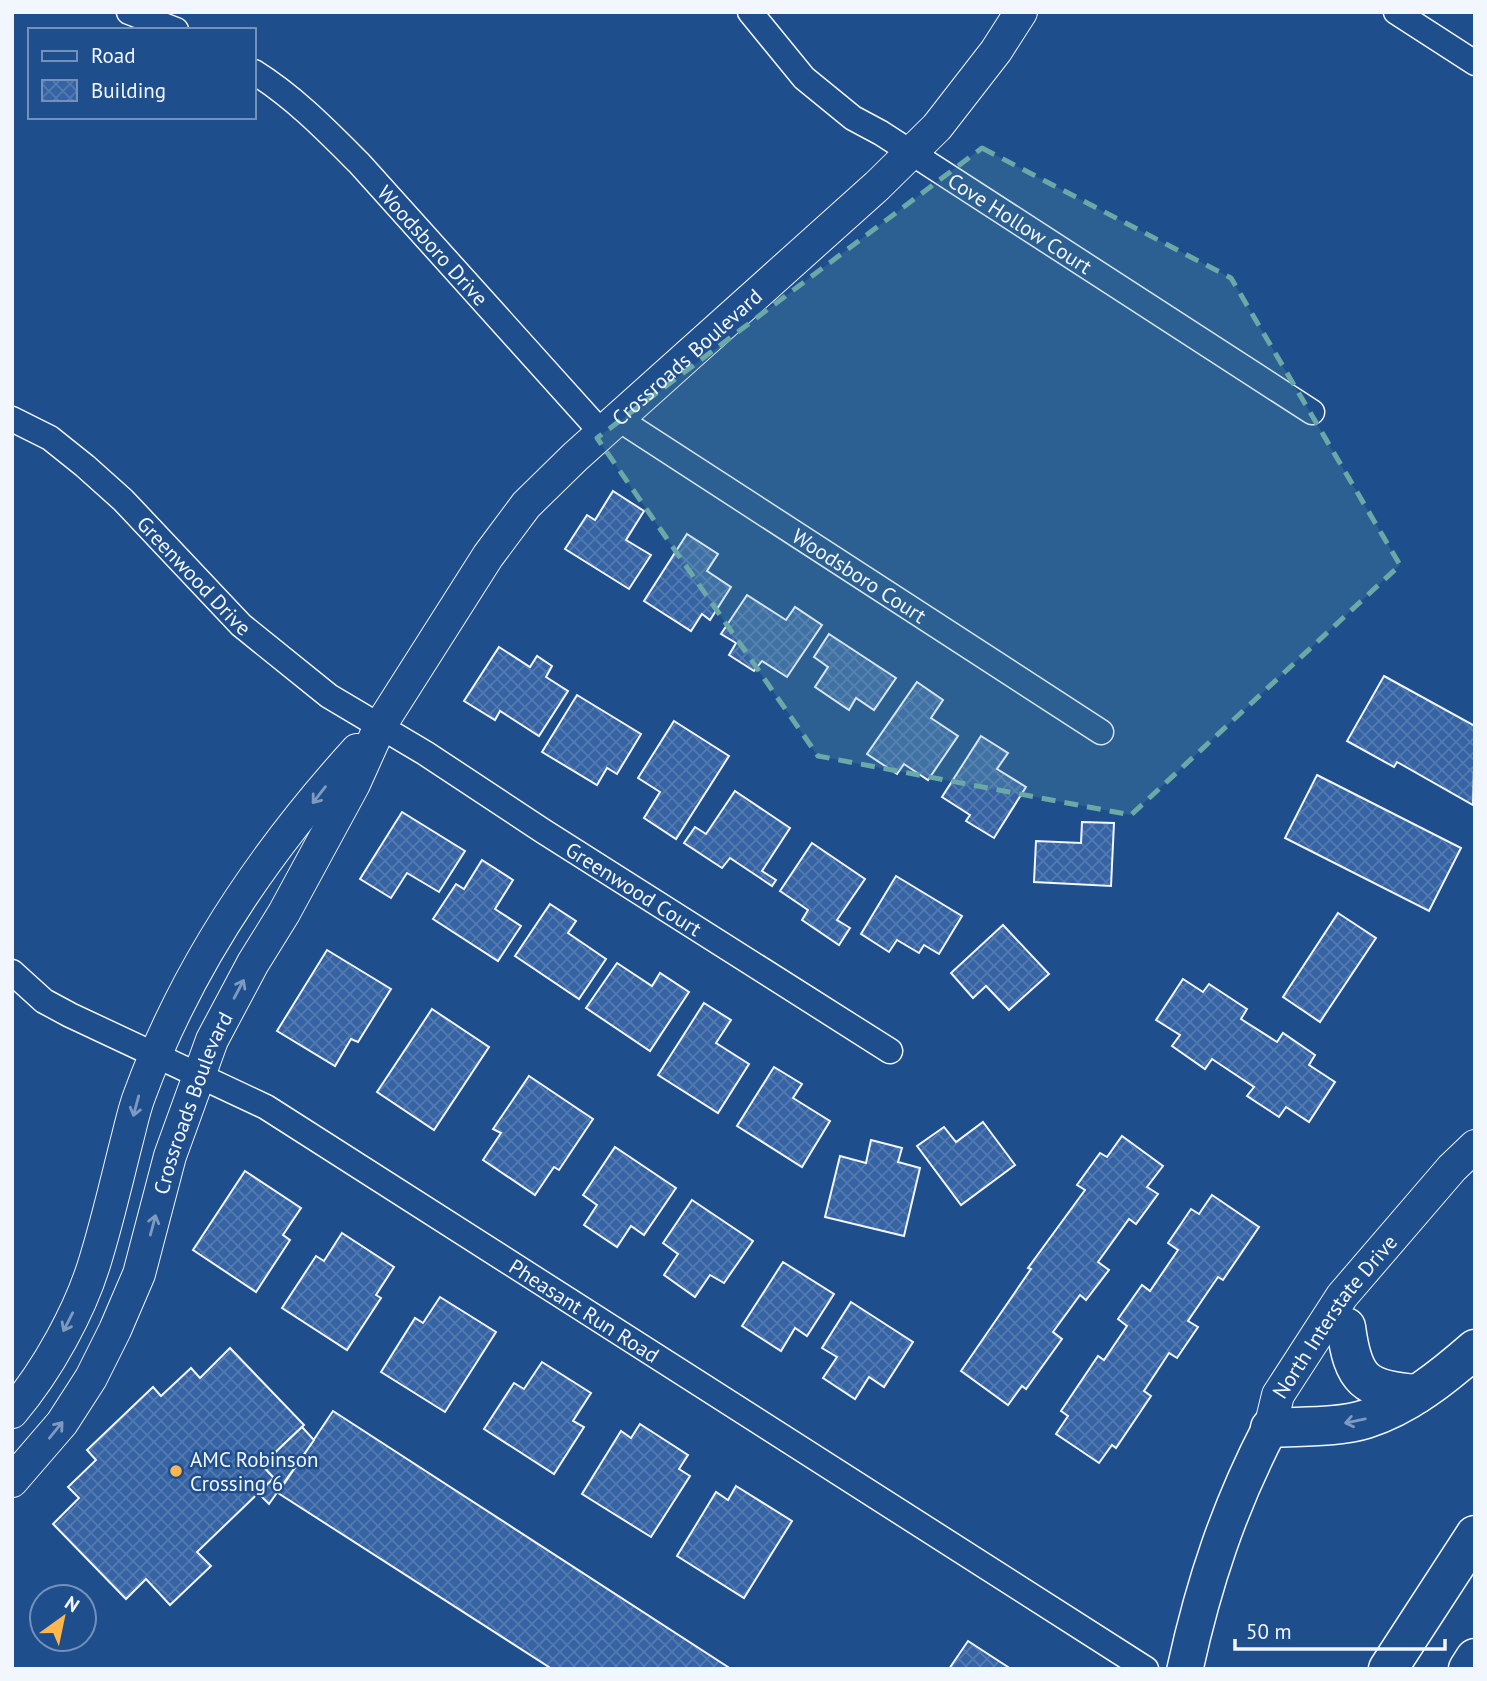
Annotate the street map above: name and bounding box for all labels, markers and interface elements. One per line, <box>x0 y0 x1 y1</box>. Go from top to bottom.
legend <box>28 28 256 119</box>
text: Road <box>91 42 135 69</box>
text: Building <box>91 77 166 104</box>
street label: Cove Hollow Court <box>943 166 1097 280</box>
street label: Woodsboro Drive <box>372 179 494 311</box>
street label: Crossroads Boulevard <box>606 283 767 431</box>
street label: Greenwood Drive <box>131 510 256 641</box>
street label: Woodsboro Court <box>787 522 932 629</box>
one-way arrow <box>311 786 326 804</box>
street label: Greenwood Court <box>561 835 707 942</box>
one-way arrow <box>232 979 246 1000</box>
street label: Crossroads Boulevard <box>147 1007 238 1197</box>
one-way arrow <box>129 1095 142 1117</box>
one-way arrow <box>148 1214 161 1236</box>
street label: North Interstate Drive <box>1266 1229 1403 1403</box>
street label: Pheasant Run Road <box>504 1252 665 1368</box>
one-way arrow <box>61 1311 75 1332</box>
one-way arrow <box>1344 1415 1367 1429</box>
one-way arrow <box>49 1421 64 1439</box>
place label: AMC Robinson Crossing 6 <box>190 1446 318 1497</box>
marker: AMC Robinson Crossing 6 <box>168 1463 184 1479</box>
north arrow <box>28 1583 98 1653</box>
text: N <box>60 1590 84 1617</box>
scale bar <box>1235 1608 1445 1652</box>
text: 50 m <box>1246 1618 1292 1645</box>

